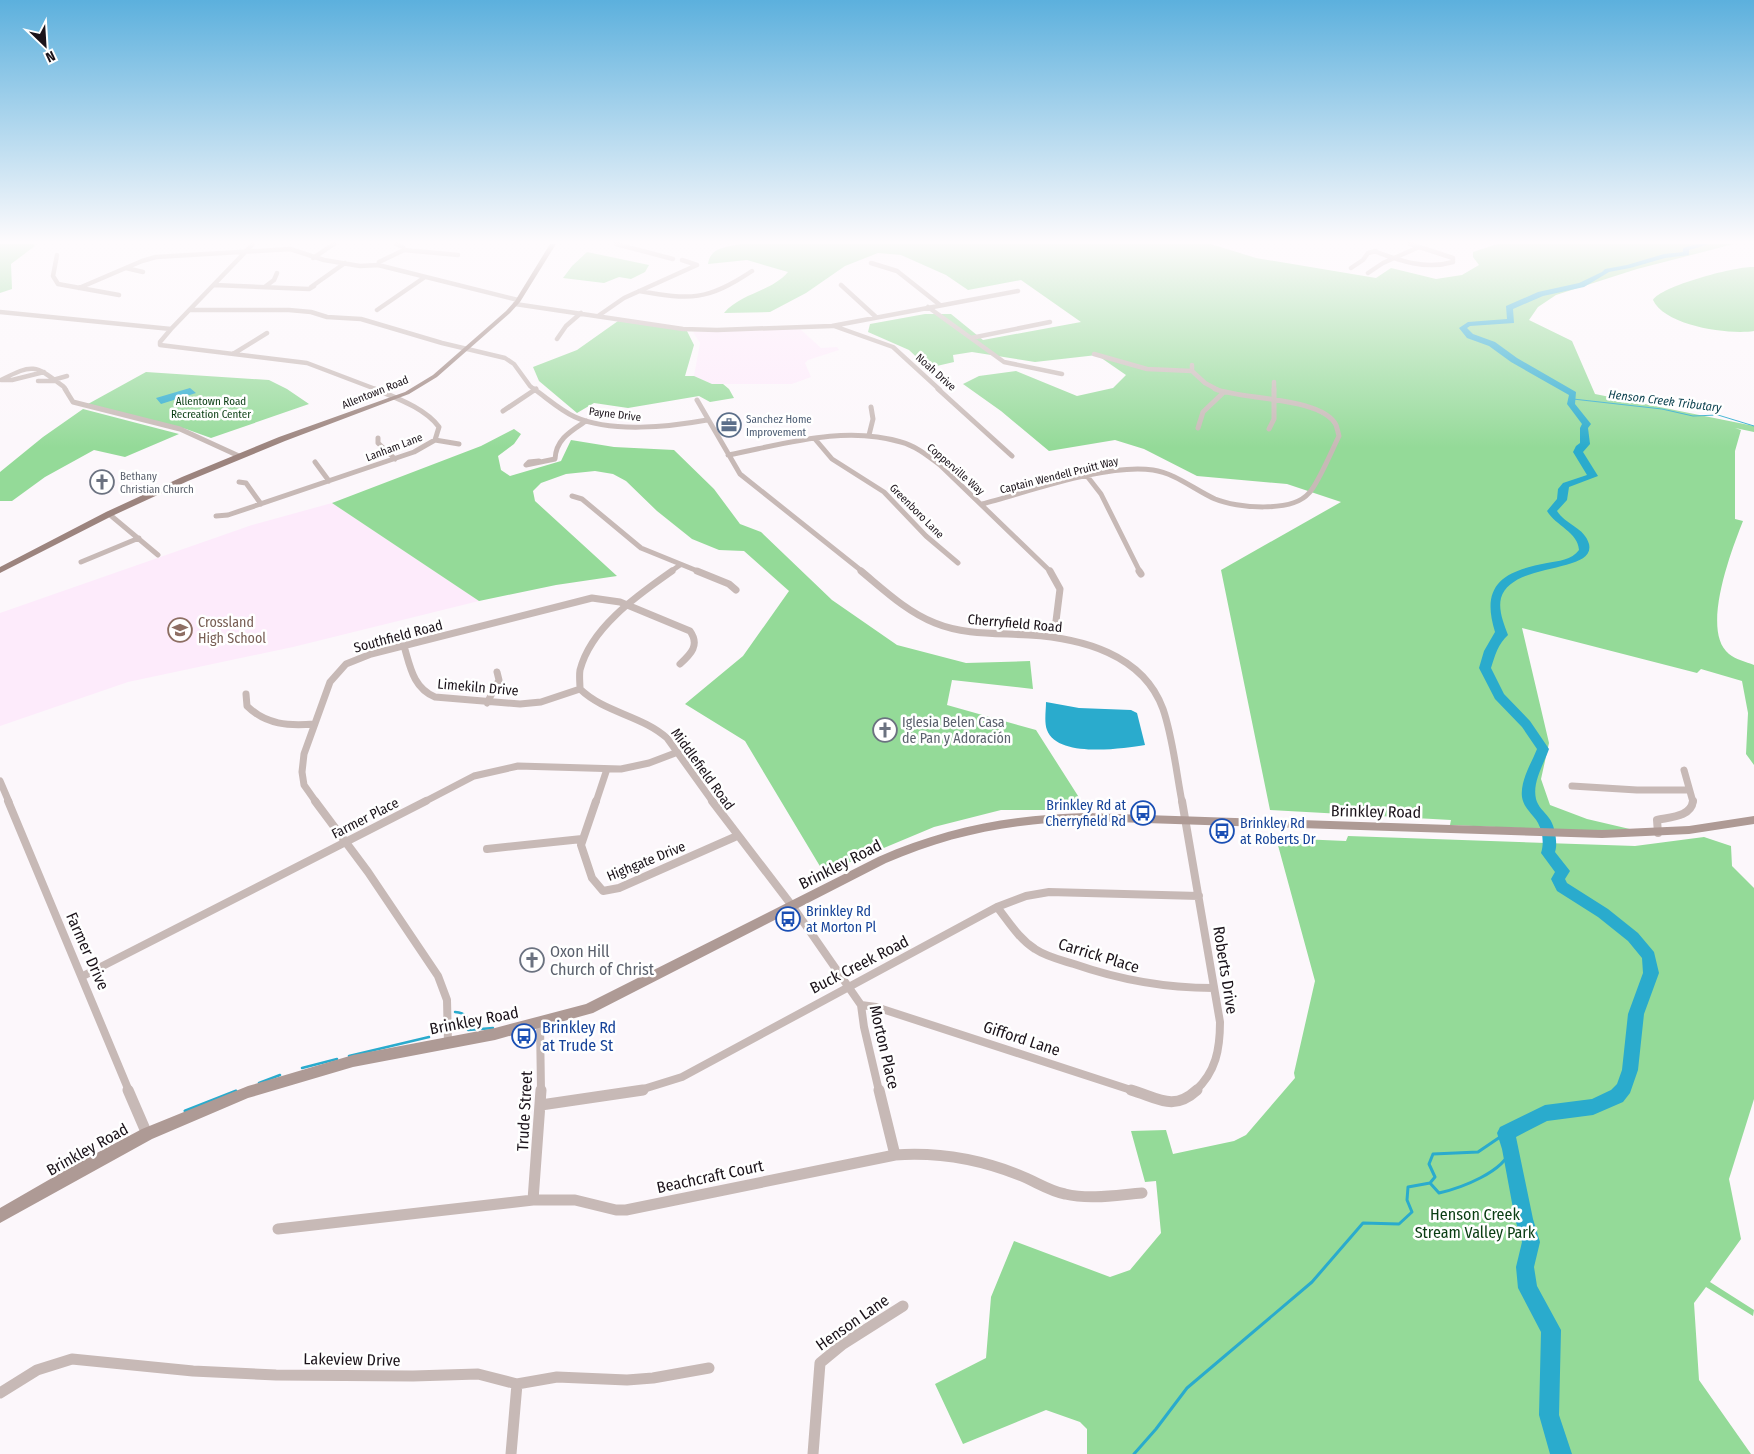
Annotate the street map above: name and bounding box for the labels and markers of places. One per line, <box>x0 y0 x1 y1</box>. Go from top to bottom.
office icon: Sanchez Home Improvement <box>716 412 742 438</box>
place label: Sanchez Home Improvement <box>746 413 812 439</box>
church icon: Bethany Christian Church <box>89 469 115 495</box>
place label: Bethany Christian Church <box>120 470 194 496</box>
place label: Crossland High School <box>198 614 266 647</box>
school or university icon: Crossland High School <box>167 617 193 643</box>
place label: Iglesia Belen Casa de Pan y Adoración <box>902 714 1011 747</box>
church icon: Iglesia Belen Casa de Pan y Adoración <box>872 717 898 743</box>
place label: Brinkley Rd at Cherryfield Rd <box>1045 797 1126 830</box>
bus stop icon: Brinkley Rd at Cherryfield Rd <box>1130 800 1156 826</box>
place label: Brinkley Rd at Roberts Dr <box>1240 815 1316 848</box>
bus stop icon: Brinkley Rd at Roberts Dr <box>1209 818 1235 844</box>
place label: Brinkley Rd at Morton Pl <box>806 903 877 936</box>
bus stop icon: Brinkley Rd at Morton Pl <box>775 906 801 932</box>
place label: Oxon Hill Church of Christ <box>550 942 655 979</box>
church icon: Oxon Hill Church of Christ <box>519 947 545 973</box>
place label: Brinkley Rd at Trude St <box>542 1018 616 1055</box>
bus stop icon: Brinkley Rd at Trude St <box>511 1023 537 1049</box>

